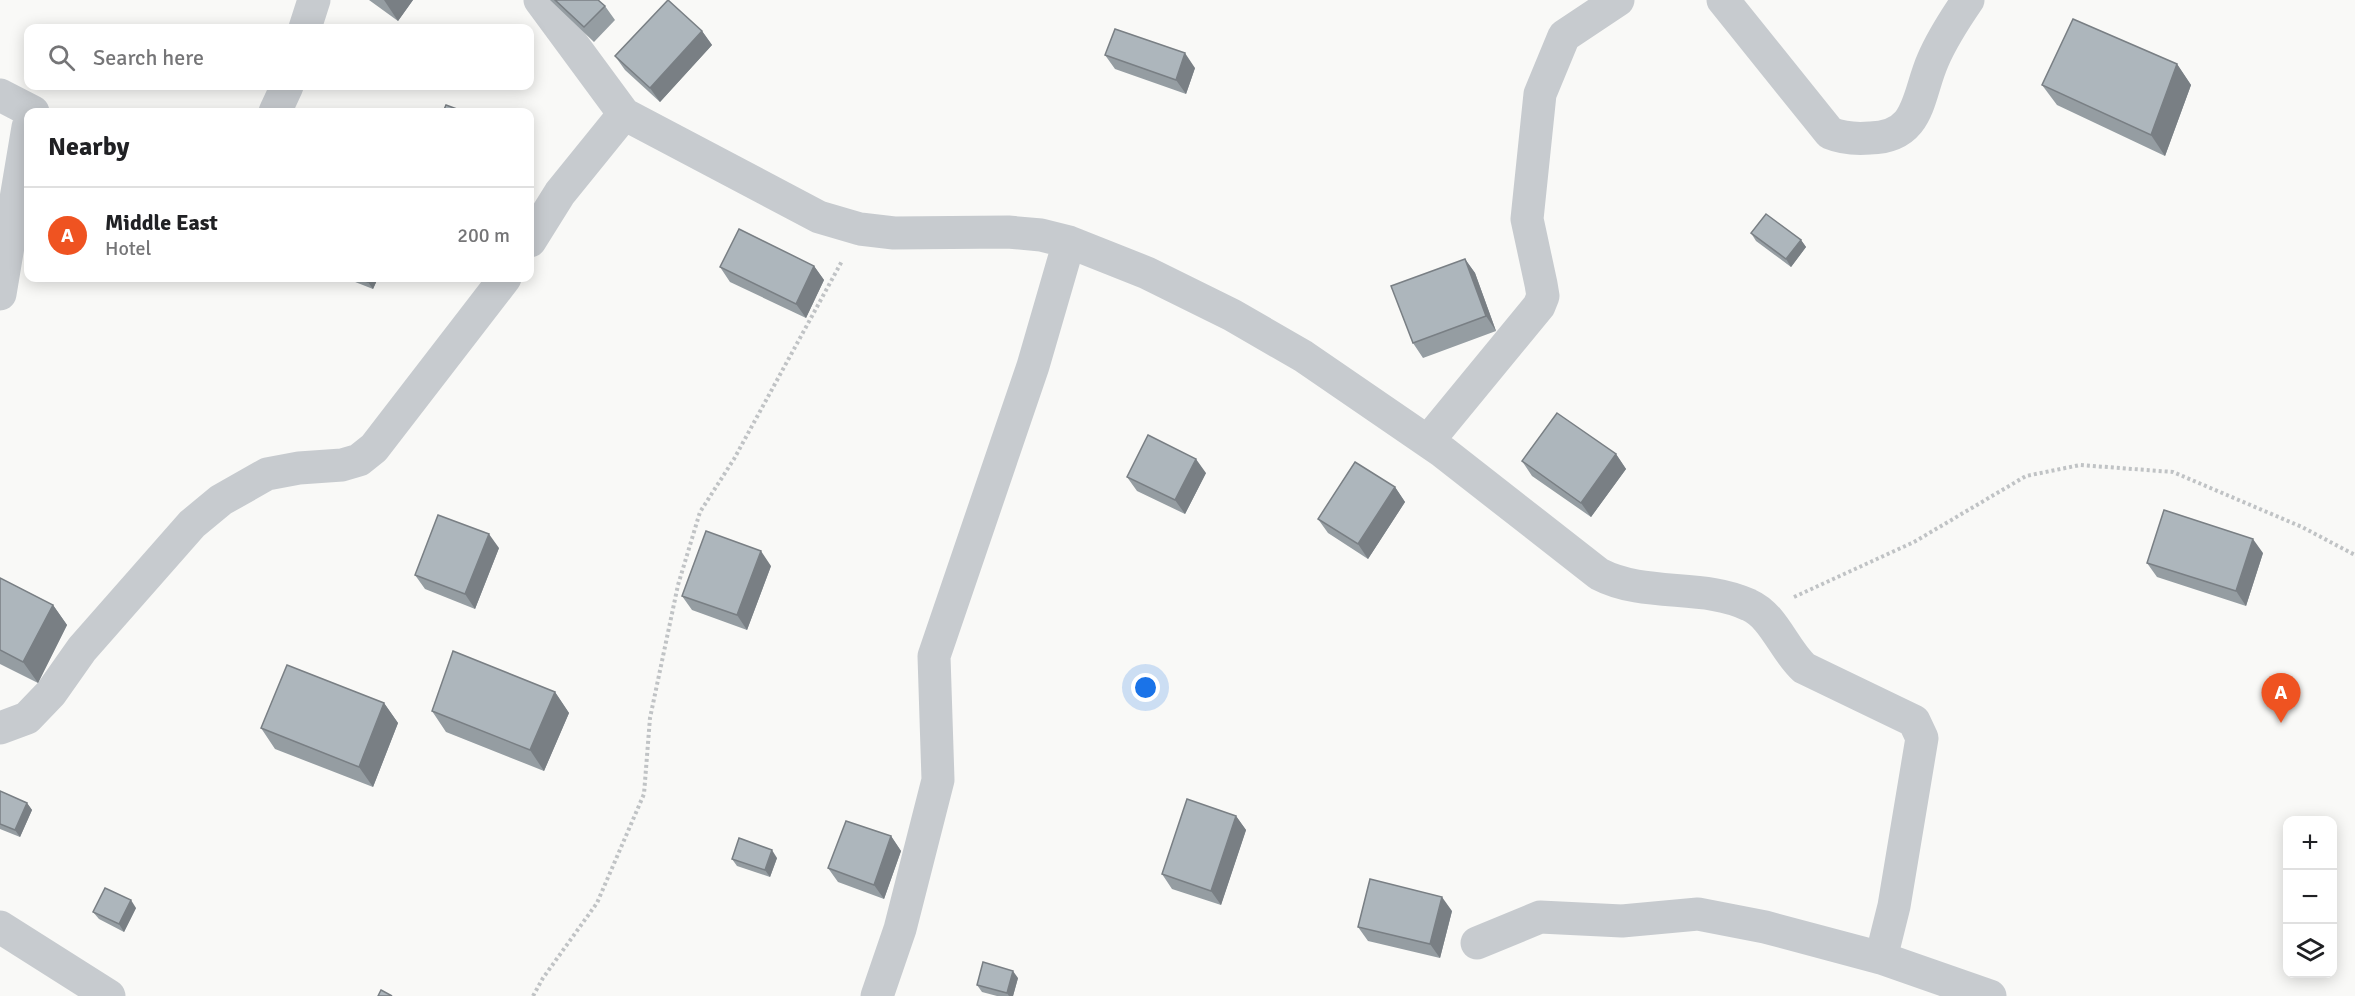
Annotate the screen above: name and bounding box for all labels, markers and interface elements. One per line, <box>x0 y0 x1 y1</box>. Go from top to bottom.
search box <box>24 24 534 90</box>
icon: search <box>45 41 78 74</box>
text: Search here <box>93 44 204 71</box>
text: Nearby <box>48 131 129 163</box>
text: Middle East <box>105 209 218 236</box>
text: A <box>61 223 74 248</box>
text: 200 m <box>457 223 510 248</box>
text: Hotel <box>105 236 151 261</box>
your location <box>1131 673 1160 702</box>
pin: A <box>2262 674 2300 723</box>
map controls <box>2283 816 2337 978</box>
button: + <box>2283 816 2337 870</box>
button: − <box>2283 870 2337 924</box>
button: layers <box>2283 924 2337 978</box>

